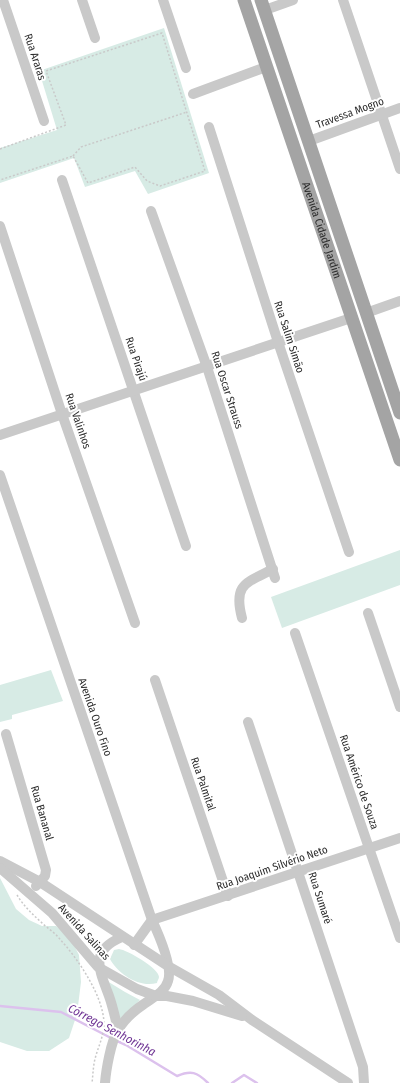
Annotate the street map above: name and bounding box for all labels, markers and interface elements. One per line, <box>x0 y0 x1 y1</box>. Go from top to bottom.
street label: Rua Araras <box>21 32 49 82</box>
street label: Travessa Mogno <box>314 95 386 131</box>
street label: Avenida Cidade Jardim <box>300 180 344 280</box>
street label: Rua Salim Simão <box>271 299 307 375</box>
street label: Rua Pirajú <box>122 335 150 383</box>
street label: Rua Oscar Strauss <box>208 350 246 431</box>
street label: Rua Valinhos <box>62 392 94 451</box>
street label: Avenida Ouro Fino <box>76 676 115 758</box>
street label: Rua Américo de Souza <box>337 733 381 831</box>
street label: Rua Palmital <box>188 755 218 813</box>
street label: Rua Bananal <box>28 784 56 842</box>
street label: Rua Joaquim Silvério Neto <box>215 843 330 893</box>
street label: Rua Sumaré <box>306 870 334 926</box>
street label: Avenida Salinas <box>56 901 113 963</box>
water label: Córrego Senhorinha <box>66 1001 158 1059</box>

